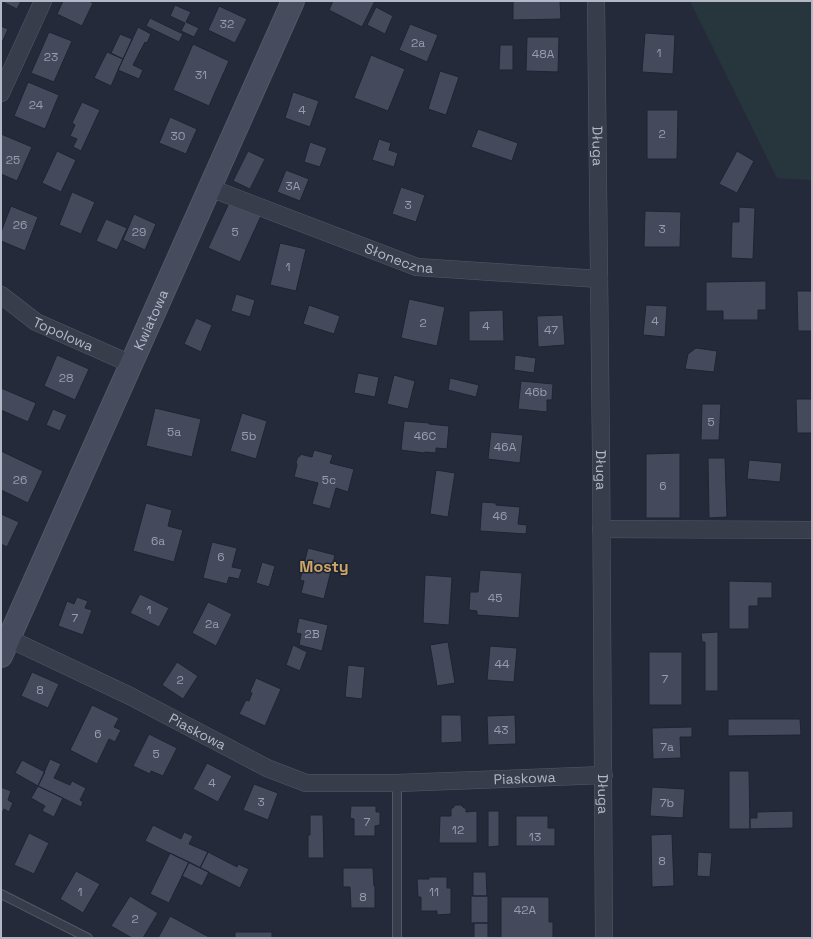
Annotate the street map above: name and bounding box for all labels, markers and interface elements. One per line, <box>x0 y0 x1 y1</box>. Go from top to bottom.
house number: 32 <box>220 16 234 32</box>
house number: 2a <box>411 35 425 51</box>
house number: 1 <box>656 45 662 61</box>
house number: 48A <box>532 46 555 62</box>
house number: 23 <box>44 49 58 65</box>
house number: 31 <box>195 67 207 83</box>
house number: 24 <box>29 97 44 113</box>
house number: 4 <box>298 102 306 118</box>
street label: Długa <box>588 126 607 166</box>
house number: 2 <box>658 126 666 142</box>
house number: 30 <box>171 128 185 144</box>
house number: 25 <box>6 152 20 168</box>
house number: 3A <box>286 178 301 194</box>
house number: 3 <box>404 197 412 213</box>
house number: 26 <box>13 217 27 233</box>
house number: 3 <box>658 221 666 237</box>
house number: 29 <box>132 224 146 240</box>
house number: 5 <box>231 224 239 240</box>
street label: Słoneczna <box>362 239 434 277</box>
house number: 1 <box>285 259 291 275</box>
street label: Kwiatowa <box>130 287 172 353</box>
street label: Topolowa <box>30 313 96 355</box>
house number: 4 <box>651 313 659 329</box>
house number: 2 <box>419 315 427 331</box>
house number: 4 <box>482 318 490 334</box>
house number: 47 <box>544 322 558 338</box>
house number: 28 <box>59 370 73 386</box>
house number: 46b <box>525 384 548 400</box>
house number: 5 <box>707 414 715 430</box>
house number: 5a <box>167 424 181 440</box>
house number: 5b <box>242 428 257 444</box>
house number: 46C <box>414 428 437 444</box>
house number: 46A <box>494 439 517 455</box>
street label: Długa <box>592 450 610 490</box>
house number: 26 <box>13 472 27 488</box>
house number: 5c <box>322 472 336 488</box>
house number: 6 <box>659 478 667 494</box>
house number: 46 <box>493 508 507 524</box>
house number: 6a <box>151 533 165 549</box>
house number: 6 <box>217 549 225 565</box>
district label: Mosty <box>299 556 349 577</box>
house number: 45 <box>488 590 502 606</box>
house number: 1 <box>146 602 152 618</box>
house number: 7 <box>72 610 79 626</box>
house number: 2a <box>205 616 219 632</box>
house number: 2B <box>304 626 320 642</box>
house number: 44 <box>494 656 510 672</box>
house number: 7 <box>662 671 669 687</box>
house number: 2 <box>176 672 184 688</box>
house number: 8 <box>36 682 44 698</box>
street label: Piaskowa <box>166 709 229 754</box>
house number: 43 <box>494 722 508 738</box>
house number: 6 <box>94 726 102 742</box>
house number: 7a <box>660 739 674 755</box>
house number: 5 <box>152 746 160 762</box>
street label: Piaskowa <box>493 768 556 788</box>
street label: Długa <box>594 774 612 814</box>
house number: 4 <box>208 775 216 791</box>
house number: 3 <box>257 794 265 810</box>
house number: 7b <box>660 795 675 811</box>
house number: 7 <box>364 814 371 830</box>
house number: 12 <box>452 822 464 838</box>
house number: 13 <box>529 829 541 845</box>
house number: 8 <box>658 853 666 869</box>
house number: 1 <box>77 884 83 900</box>
house number: 11 <box>429 884 439 900</box>
house number: 8 <box>359 889 367 905</box>
house number: 42A <box>514 902 537 918</box>
house number: 2 <box>131 911 139 927</box>

